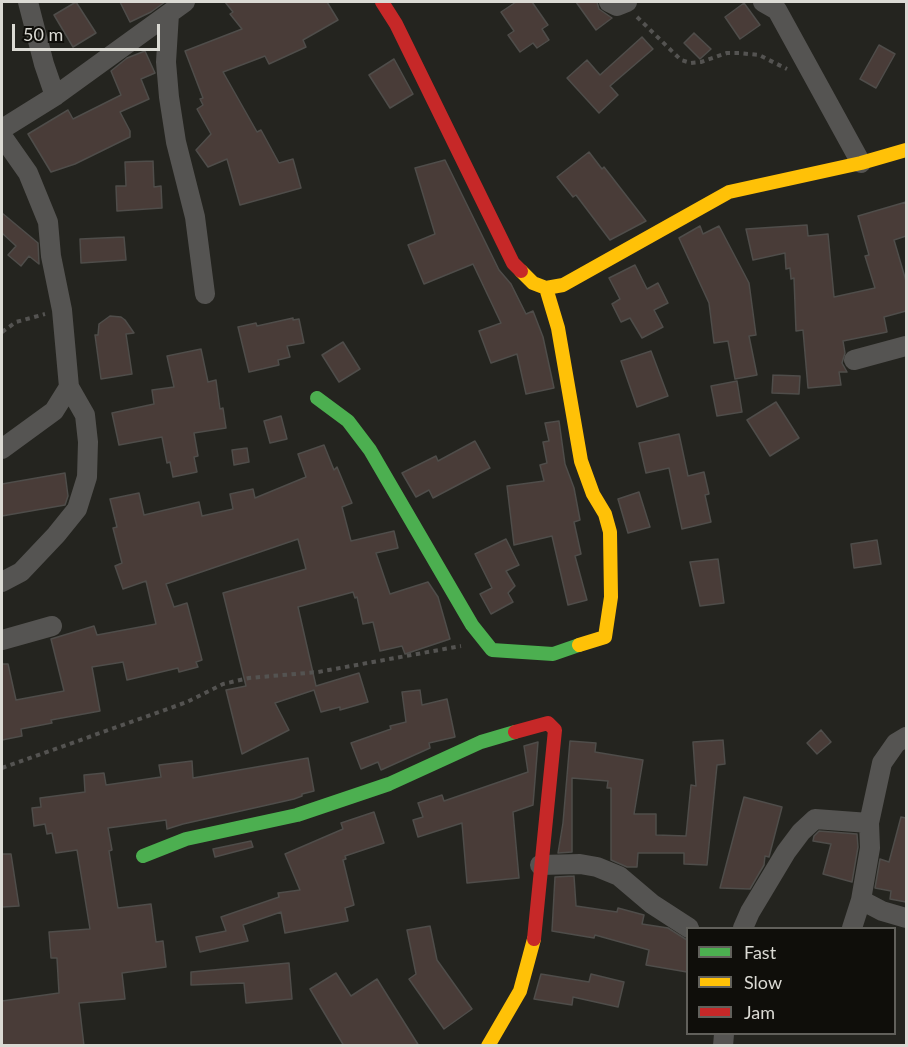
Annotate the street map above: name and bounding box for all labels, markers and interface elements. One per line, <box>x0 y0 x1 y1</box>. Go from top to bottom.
scale bar <box>15 12 164 50</box>
text: 50 m <box>23 23 63 45</box>
legend <box>686 927 896 1035</box>
text: Fast <box>744 941 776 963</box>
text: Slow <box>744 971 782 993</box>
text: Jam <box>744 1001 775 1023</box>

